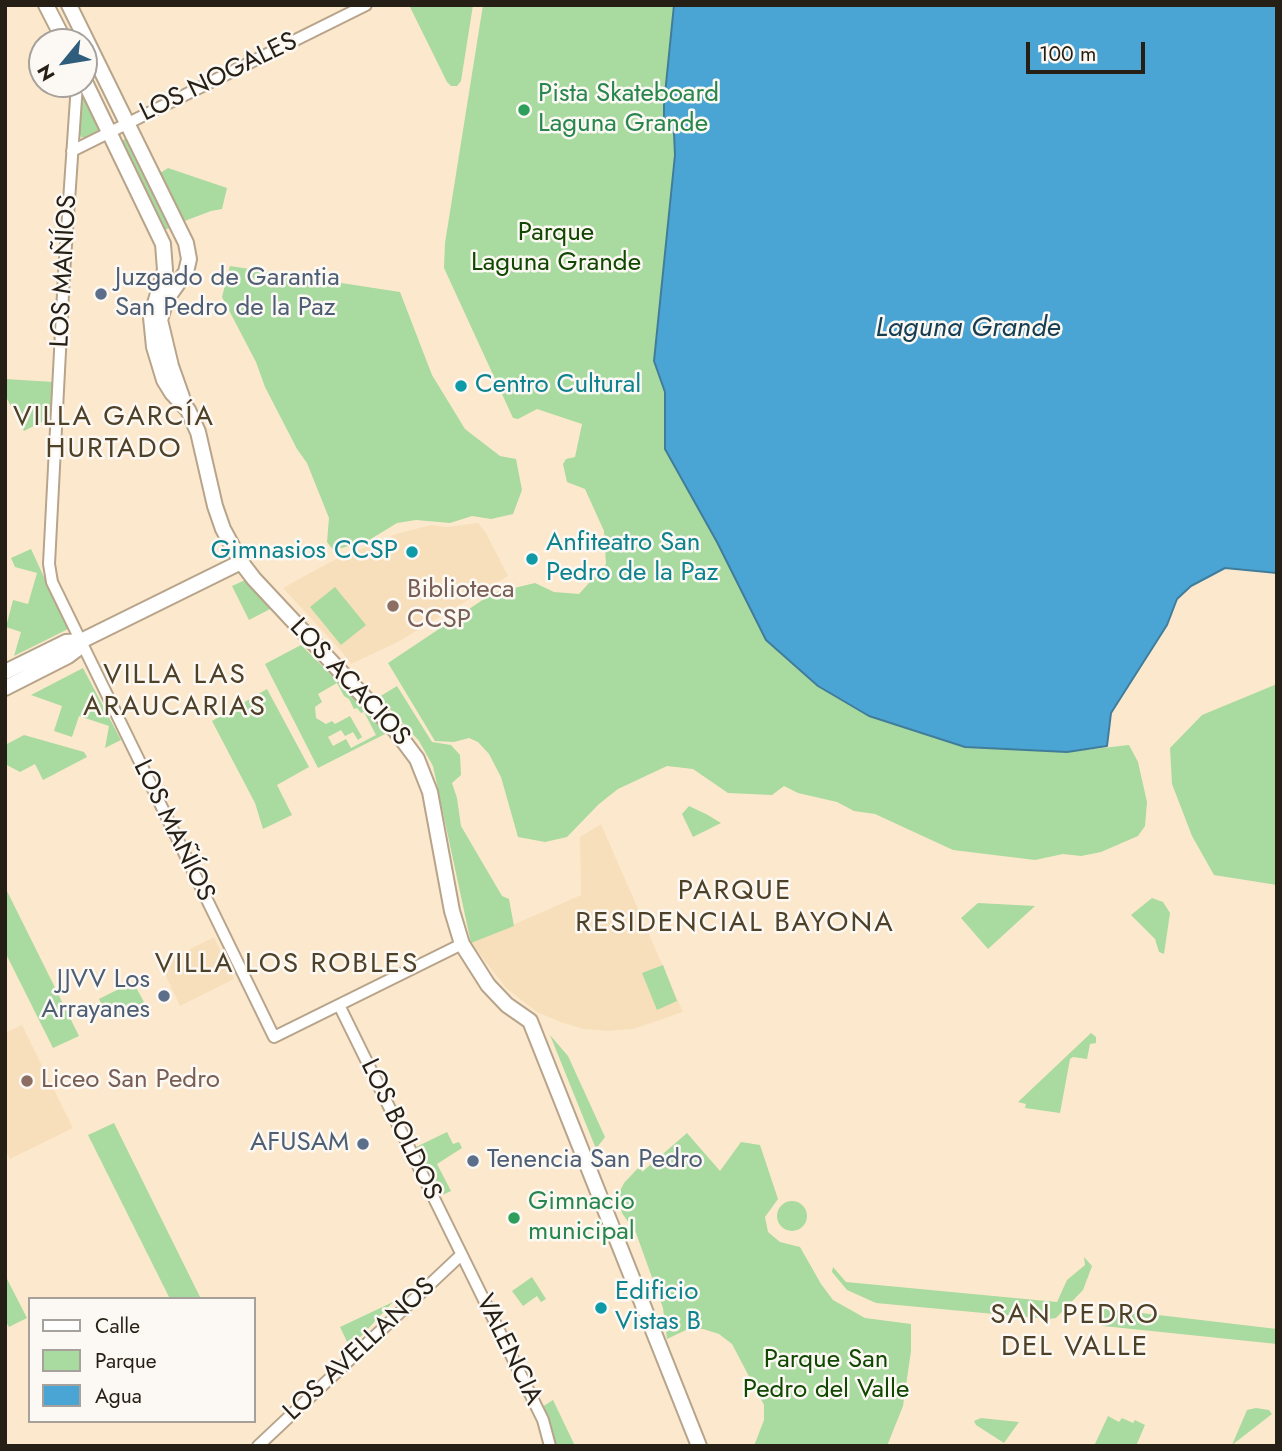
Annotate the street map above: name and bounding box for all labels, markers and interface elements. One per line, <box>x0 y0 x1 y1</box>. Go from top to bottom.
street label: LOS NOGALES <box>135 27 303 129</box>
north arrow <box>28 28 98 98</box>
scale bar <box>1030 28 1149 72</box>
text: 100 m <box>1039 39 1096 69</box>
text: N <box>31 59 62 86</box>
place label: Pista Skateboard Laguna Grande <box>538 79 719 140</box>
marker: Pista Skateboard Laguna Grande <box>516 102 532 118</box>
street label: LOS MAÑÍOS <box>45 194 85 348</box>
park label: Parque Laguna Grande <box>471 218 641 280</box>
place label: Juzgado de Garantia San Pedro de la Paz <box>115 263 340 324</box>
marker: Juzgado de Garantia San Pedro de la Paz <box>93 286 109 302</box>
water label: Laguna Grande <box>875 312 1061 346</box>
place label: Centro Cultural <box>475 370 641 402</box>
marker: Centro Cultural <box>453 378 469 394</box>
district label: VILLA GARCÍA HURTADO <box>15 401 213 467</box>
place label: Anfiteatro San Pedro de la Paz <box>546 528 718 590</box>
place label: Gimnasios CCSP <box>211 536 398 568</box>
marker: Gimnasios CCSP <box>404 544 420 560</box>
marker: Anfiteatro San Pedro de la Paz <box>524 551 540 567</box>
place label: Biblioteca CCSP <box>407 575 515 636</box>
marker: Biblioteca CCSP <box>385 598 401 614</box>
street label: LOS ACACIOS <box>282 613 416 753</box>
district label: VILLA LAS ARAUCARIAS <box>84 659 266 725</box>
street label: LOS MAÑÍOS <box>125 755 221 907</box>
district label: PARQUE RESIDENCIAL BAYONA <box>578 875 892 941</box>
district label: VILLA LOS ROBLES <box>157 948 417 982</box>
place label: JJVV Los Arrayanes <box>41 965 150 1026</box>
marker: JJVV Los Arrayanes <box>156 988 172 1004</box>
street label: LOS BOLDOS <box>353 1055 447 1205</box>
place label: Liceo San Pedro <box>41 1065 220 1097</box>
marker: Liceo San Pedro <box>19 1073 35 1089</box>
place label: AFUSAM <box>250 1128 349 1160</box>
marker: AFUSAM <box>355 1136 371 1152</box>
place label: Tenencia San Pedro <box>487 1145 703 1177</box>
marker: Tenencia San Pedro <box>465 1153 481 1169</box>
place label: Gimnacio municipal <box>528 1187 635 1248</box>
marker: Gimnacio municipal <box>506 1210 522 1226</box>
street label: LOS AVELLANOS <box>278 1272 442 1428</box>
place label: Edificio Vistas B <box>615 1277 701 1338</box>
street label: VALENCIA <box>468 1290 548 1410</box>
legend <box>28 1297 256 1423</box>
district label: SAN PEDRO DEL VALLE <box>991 1299 1159 1365</box>
marker: Edificio Vistas B <box>593 1300 609 1316</box>
text: Calle <box>95 1311 140 1341</box>
park label: Parque San Pedro del Valle <box>743 1345 909 1406</box>
text: Parque <box>95 1346 157 1376</box>
text: Agua <box>95 1381 142 1411</box>

